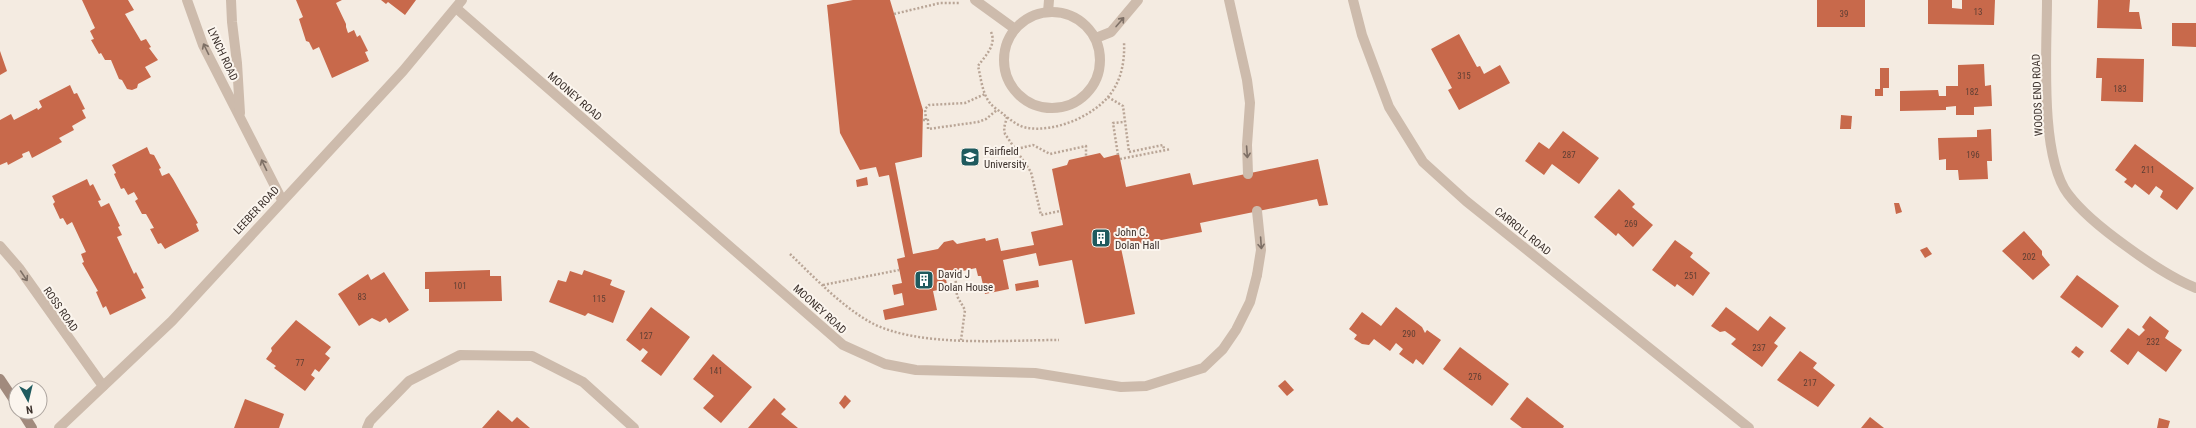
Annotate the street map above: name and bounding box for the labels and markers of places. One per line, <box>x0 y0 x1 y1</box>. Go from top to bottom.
place label: Fairfield University <box>984 145 1027 171</box>
school or university icon: Fairfield University <box>959 146 981 168</box>
place label: John C. Dolan Hall <box>1115 226 1160 252</box>
building icon: John C. Dolan Hall <box>1090 227 1112 249</box>
place label: David J Dolan House <box>938 268 993 294</box>
building icon: David J Dolan House <box>913 269 935 291</box>

